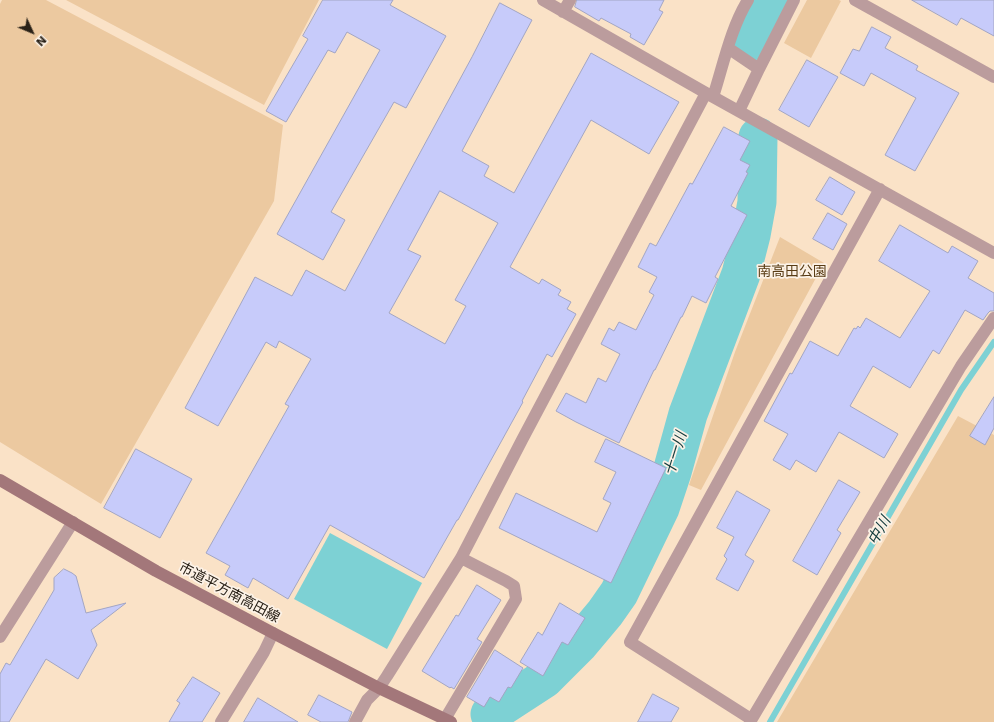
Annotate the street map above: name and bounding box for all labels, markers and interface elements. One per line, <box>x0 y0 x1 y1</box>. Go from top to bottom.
north arrow <box>12 12 52 52</box>
text: N <box>33 33 49 49</box>
park label: 南高田公園 <box>757 264 827 280</box>
water label: 十一川 <box>661 430 691 478</box>
water label: 中川 <box>865 514 895 548</box>
street label: 市道平方南高田線 <box>176 559 282 627</box>

